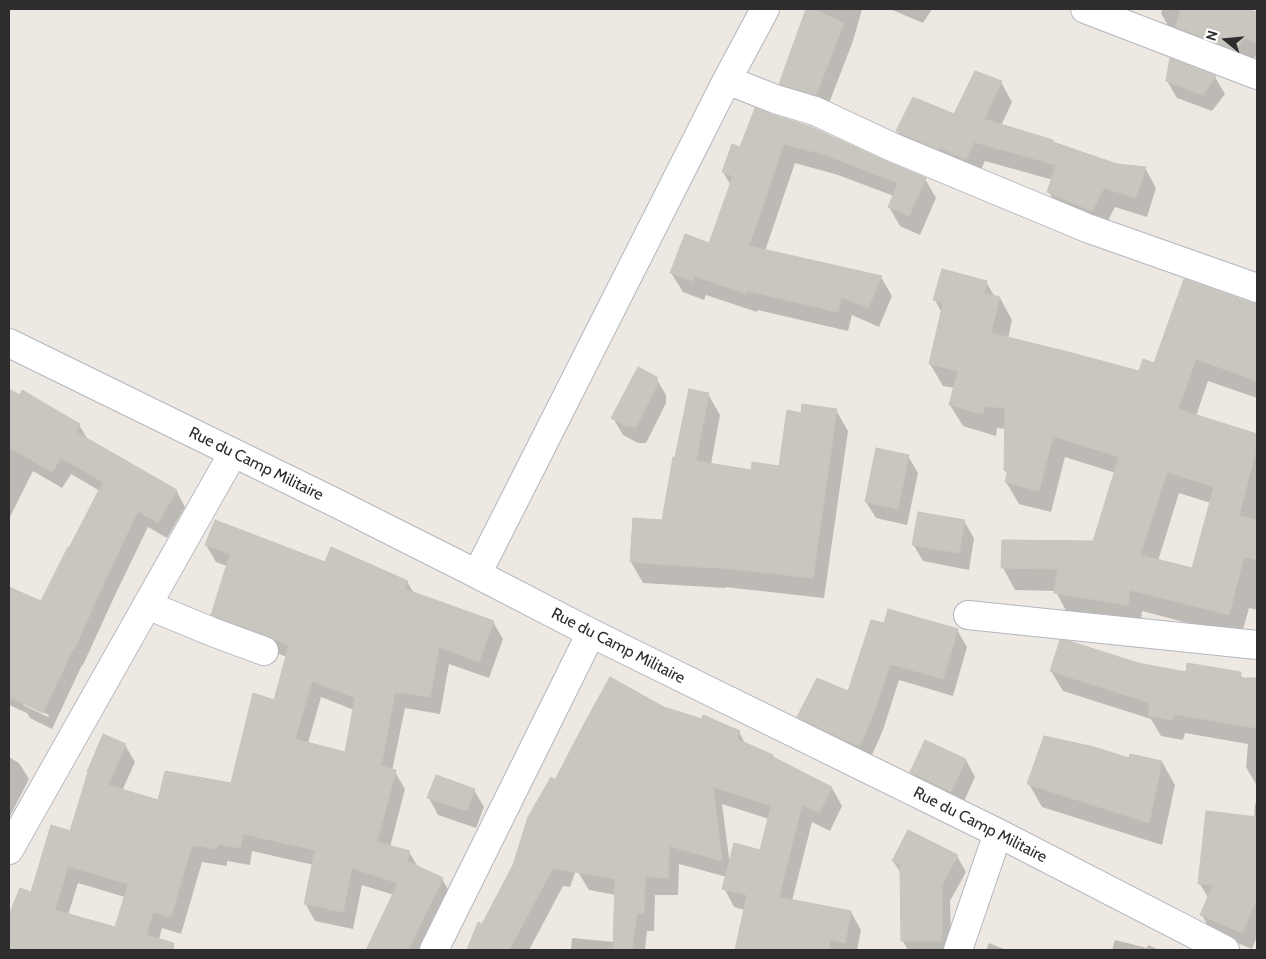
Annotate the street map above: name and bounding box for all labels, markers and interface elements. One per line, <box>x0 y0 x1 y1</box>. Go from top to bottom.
north arrow <box>1201 15 1251 65</box>
text: N <box>1202 28 1222 43</box>
street label: Rue du Camp Militaire <box>186 423 326 505</box>
street label: Rue du Camp Militaire <box>548 604 688 688</box>
street label: Rue du Camp Militaire <box>910 783 1050 867</box>

